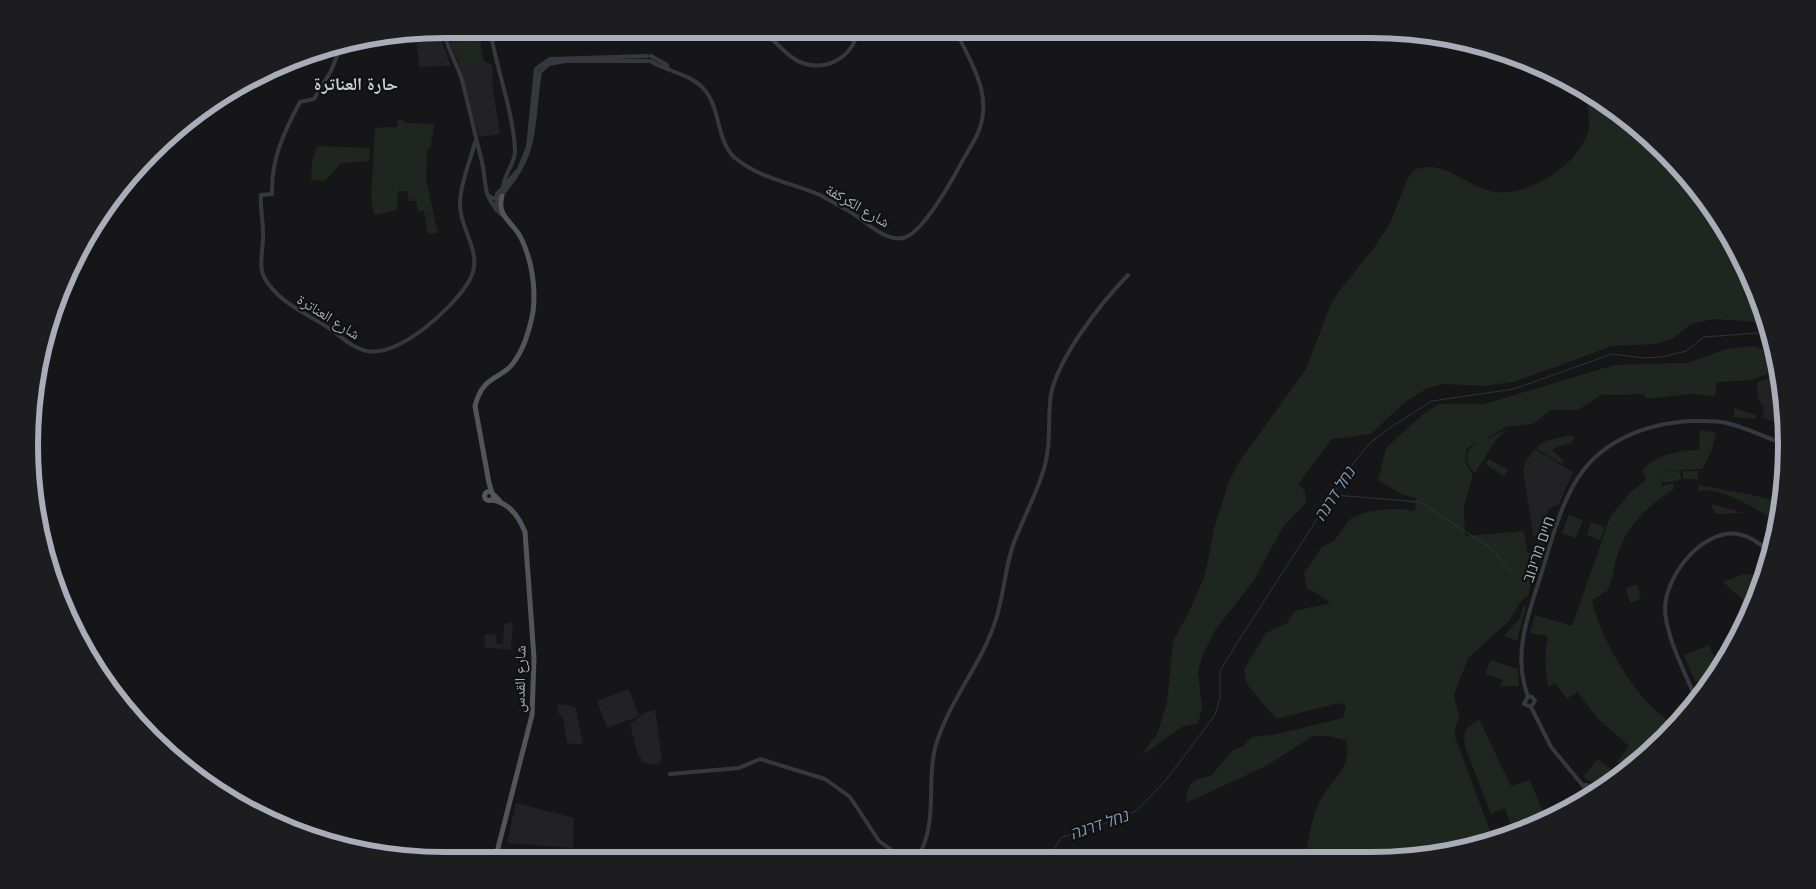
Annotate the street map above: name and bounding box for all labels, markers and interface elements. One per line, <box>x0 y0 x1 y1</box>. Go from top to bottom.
district label: حارة العناترة <box>314 71 399 95</box>
street label: شارع الكركفة <box>822 179 894 232</box>
street label: شارع العناترة <box>293 289 364 344</box>
water label: נחל דרגה <box>1309 461 1361 524</box>
street label: חיים מרינוב <box>1517 513 1559 585</box>
street label: شارع القدس <box>508 645 531 713</box>
water label: נחל דרגה <box>1068 804 1132 844</box>

